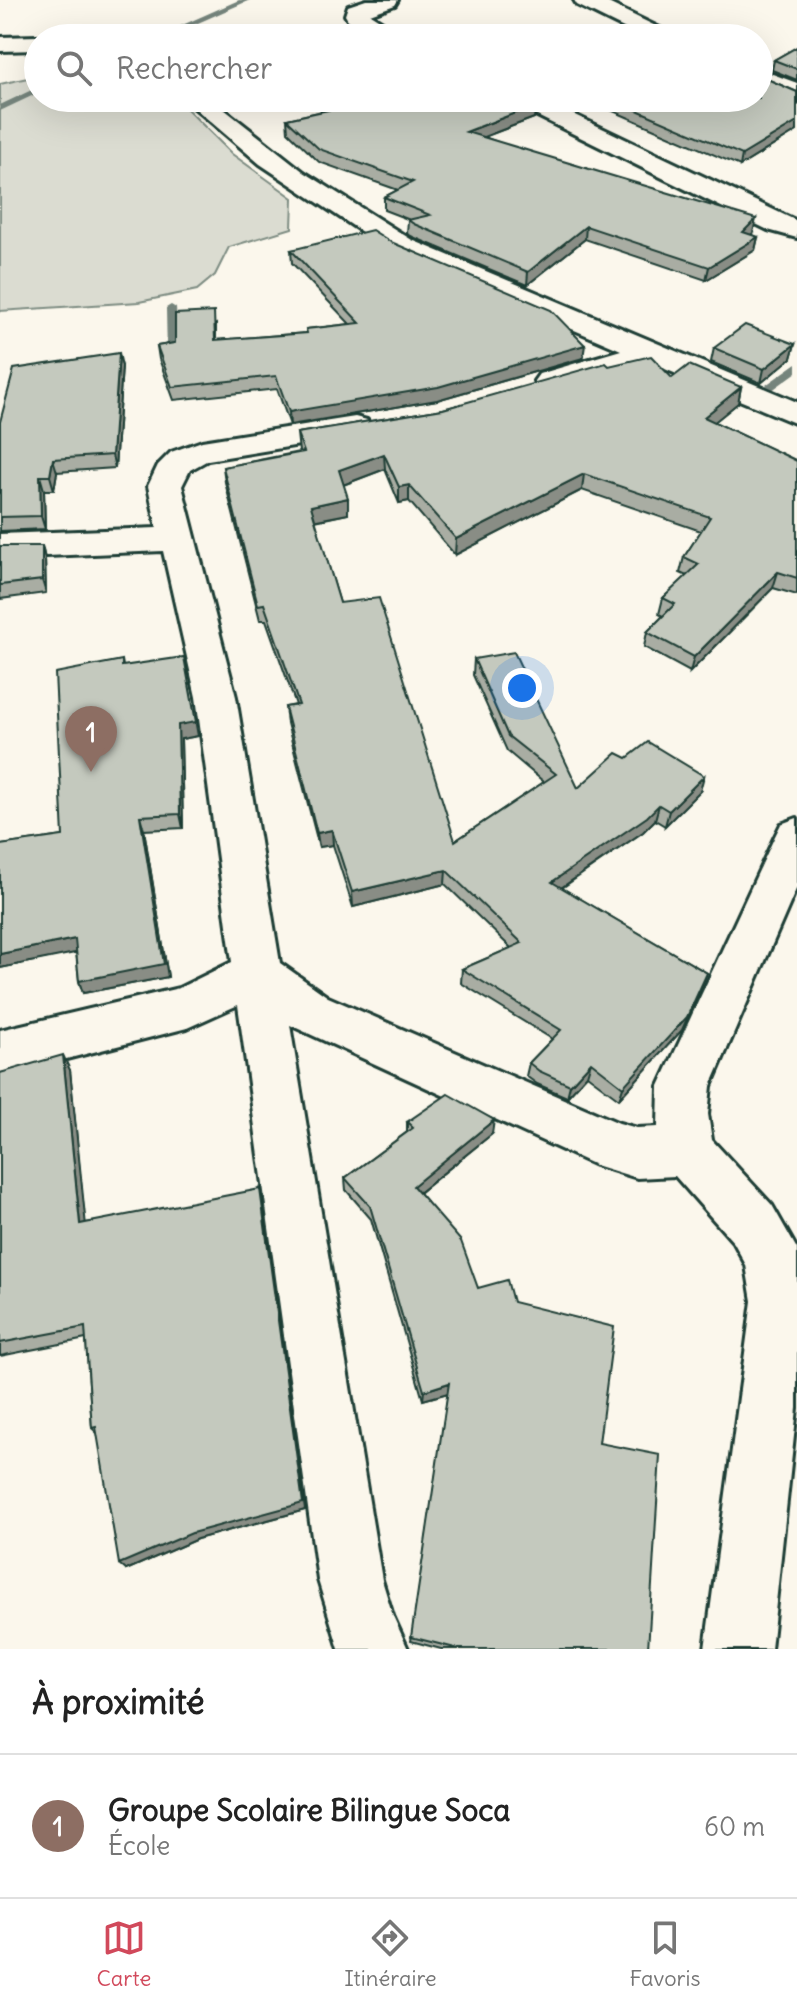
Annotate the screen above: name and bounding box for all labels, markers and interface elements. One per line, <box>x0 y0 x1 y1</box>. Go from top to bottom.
search box <box>24 24 773 112</box>
icon: search <box>52 46 96 90</box>
text: Rechercher <box>116 49 272 87</box>
your location <box>502 668 542 708</box>
pin: 1 <box>65 706 117 772</box>
text: À proximité <box>32 1680 205 1723</box>
text: Groupe Scolaire Bilingue Soca <box>108 1791 510 1829</box>
text: 1 <box>53 1810 63 1843</box>
text: 60 m <box>704 1810 765 1843</box>
text: École <box>108 1829 170 1862</box>
tab: Carte <box>96 1916 151 1992</box>
tab: Itinéraire <box>344 1916 437 1992</box>
tab: Favoris <box>630 1916 701 1992</box>

